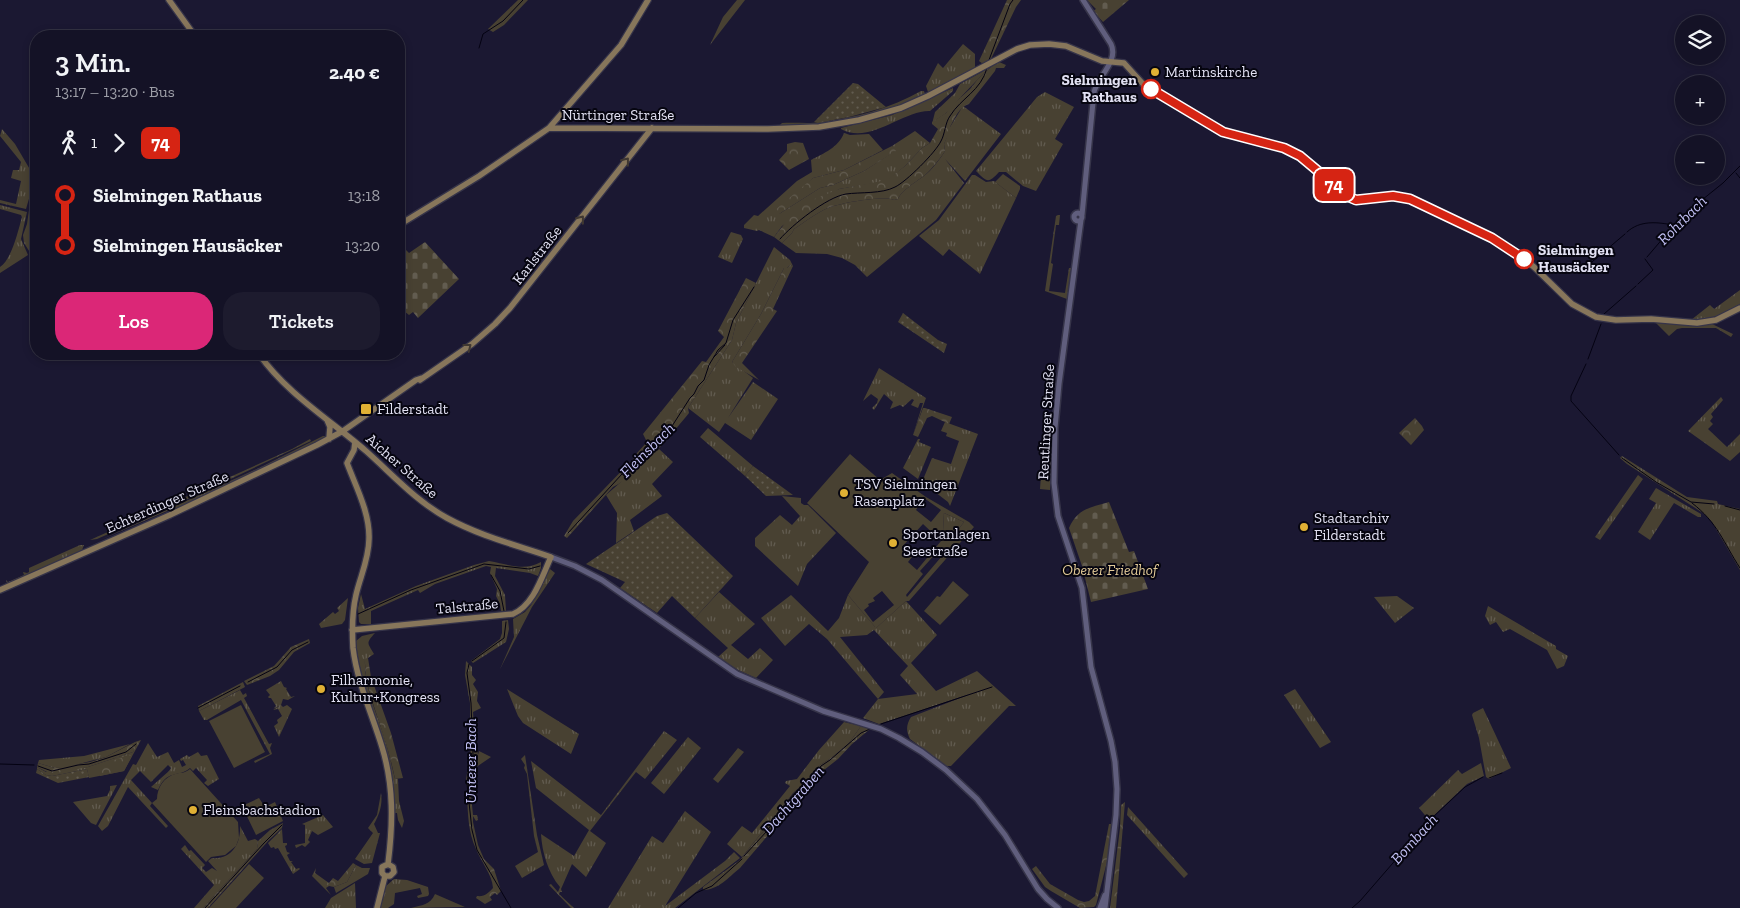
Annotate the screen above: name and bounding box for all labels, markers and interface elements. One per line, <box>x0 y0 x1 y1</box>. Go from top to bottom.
map controls <box>1675 15 1725 185</box>
button: layers <box>1675 15 1725 65</box>
text: 3 Min. <box>55 46 131 79</box>
text: 2.40 € <box>329 61 380 84</box>
place label: Martinskirche <box>1165 63 1257 81</box>
marker: Martinskirche <box>1149 66 1161 78</box>
place label: Sielmingen Rathaus <box>1061 71 1137 106</box>
button: + <box>1675 75 1725 125</box>
marker: Sielmingen Rathaus <box>1141 79 1161 99</box>
text: 13:17 – 13:20 · Bus <box>55 82 175 101</box>
street label: Nürtinger Straße <box>562 106 674 124</box>
icon: walk <box>55 129 83 157</box>
icon: forward <box>105 129 133 157</box>
text: 74 <box>151 132 170 154</box>
text: 1 <box>91 133 97 152</box>
button: − <box>1675 135 1725 185</box>
one-way arrow <box>621 158 630 167</box>
line badge: 74 <box>1312 169 1356 201</box>
text: 74 <box>1325 174 1343 196</box>
text: Sielmingen Rathaus <box>93 184 262 207</box>
text: 13:18 <box>348 186 380 205</box>
water label: Rohrbach <box>1653 191 1711 249</box>
one-way arrow <box>575 215 584 225</box>
street label: Karlstraße <box>508 222 566 288</box>
text: Sielmingen Hausäcker <box>93 234 283 257</box>
text: 13:20 <box>345 236 380 255</box>
place label: Sielmingen Hausäcker <box>1538 241 1614 276</box>
marker: Sielmingen Hausäcker <box>1514 249 1534 269</box>
button: Los <box>55 292 213 350</box>
button: Tickets <box>223 292 380 350</box>
one-way arrow <box>462 344 471 352</box>
street label: Reutlinger Straße <box>1034 364 1058 480</box>
place label: Filderstadt <box>377 400 449 418</box>
marker: Filderstadt <box>359 402 373 416</box>
water label: Fleinsbach <box>616 419 678 481</box>
street label: Aicher Straße <box>362 430 442 502</box>
street label: Echterdinger Straße <box>103 467 231 537</box>
place label: TSV Sielmingen Rasenplatz <box>854 475 957 510</box>
marker: TSV Sielmingen Rasenplatz <box>838 487 850 499</box>
place label: Stadtarchiv Filderstadt <box>1314 509 1389 544</box>
marker: Stadtarchiv Filderstadt <box>1298 521 1310 533</box>
place label: Sportanlagen Seestraße <box>903 525 990 560</box>
marker: Sportanlagen Seestraße <box>887 537 899 549</box>
park label: Oberer Friedhof <box>1062 561 1160 579</box>
street label: Talstraße <box>435 594 499 618</box>
place label: Filharmonie, Kultur+Kongress <box>331 671 440 706</box>
marker: Filharmonie, Kultur+Kongress <box>315 683 327 695</box>
water label: Unterer Bach <box>461 718 480 804</box>
water label: Dachtgraben <box>758 762 828 838</box>
place label: Fleinsbachstadion <box>203 801 321 819</box>
marker: Fleinsbachstadion <box>187 804 199 816</box>
water label: Bombach <box>1387 810 1441 868</box>

